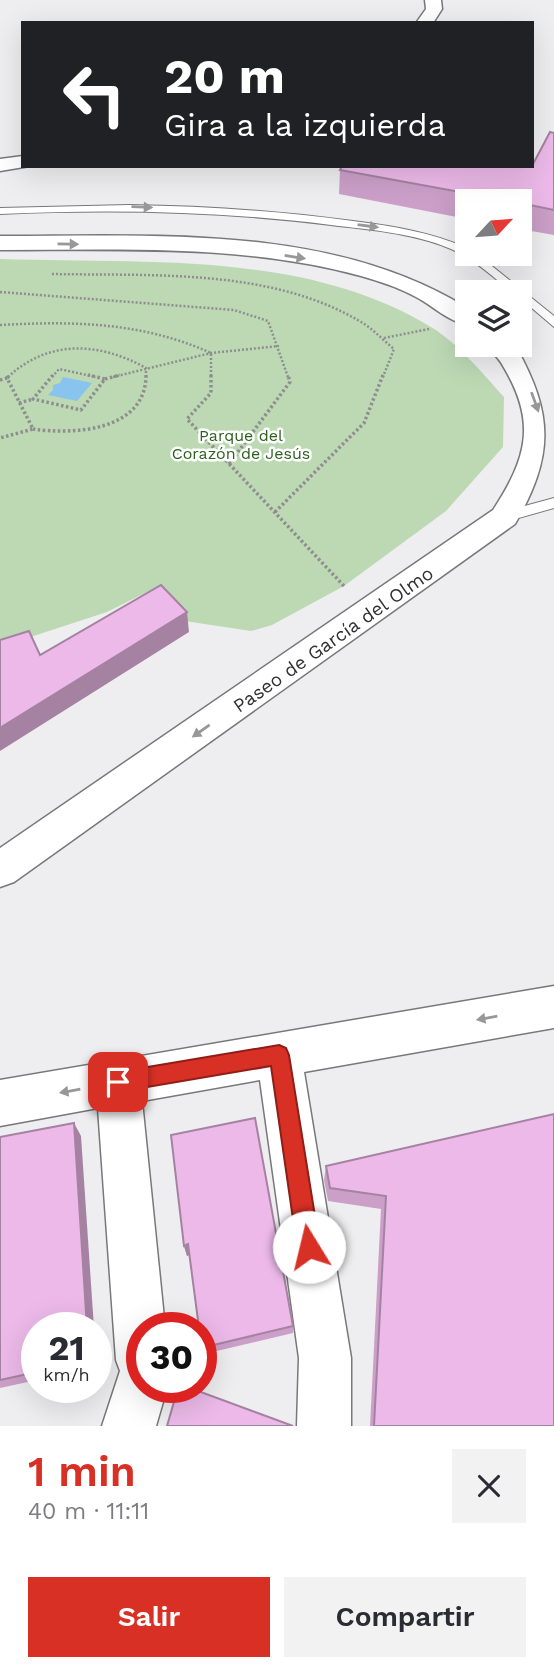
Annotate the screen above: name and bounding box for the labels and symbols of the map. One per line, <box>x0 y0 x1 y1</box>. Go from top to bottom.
north arrow <box>455 189 532 266</box>
one-way arrow <box>131 201 153 212</box>
one-way arrow <box>357 221 379 232</box>
one-way arrow <box>57 238 79 250</box>
one-way arrow <box>284 252 306 263</box>
one-way arrow <box>530 392 541 413</box>
park label: Parque del Corazón de Jesús <box>172 426 310 463</box>
street label: Paseo de García del Olmo <box>229 561 438 717</box>
one-way arrow <box>192 724 210 738</box>
one-way arrow <box>476 1013 498 1024</box>
pin <box>88 1052 148 1112</box>
one-way arrow <box>58 1086 80 1097</box>
position arrow <box>272 1210 346 1284</box>
speed limit sign: 30 <box>126 1312 217 1403</box>

